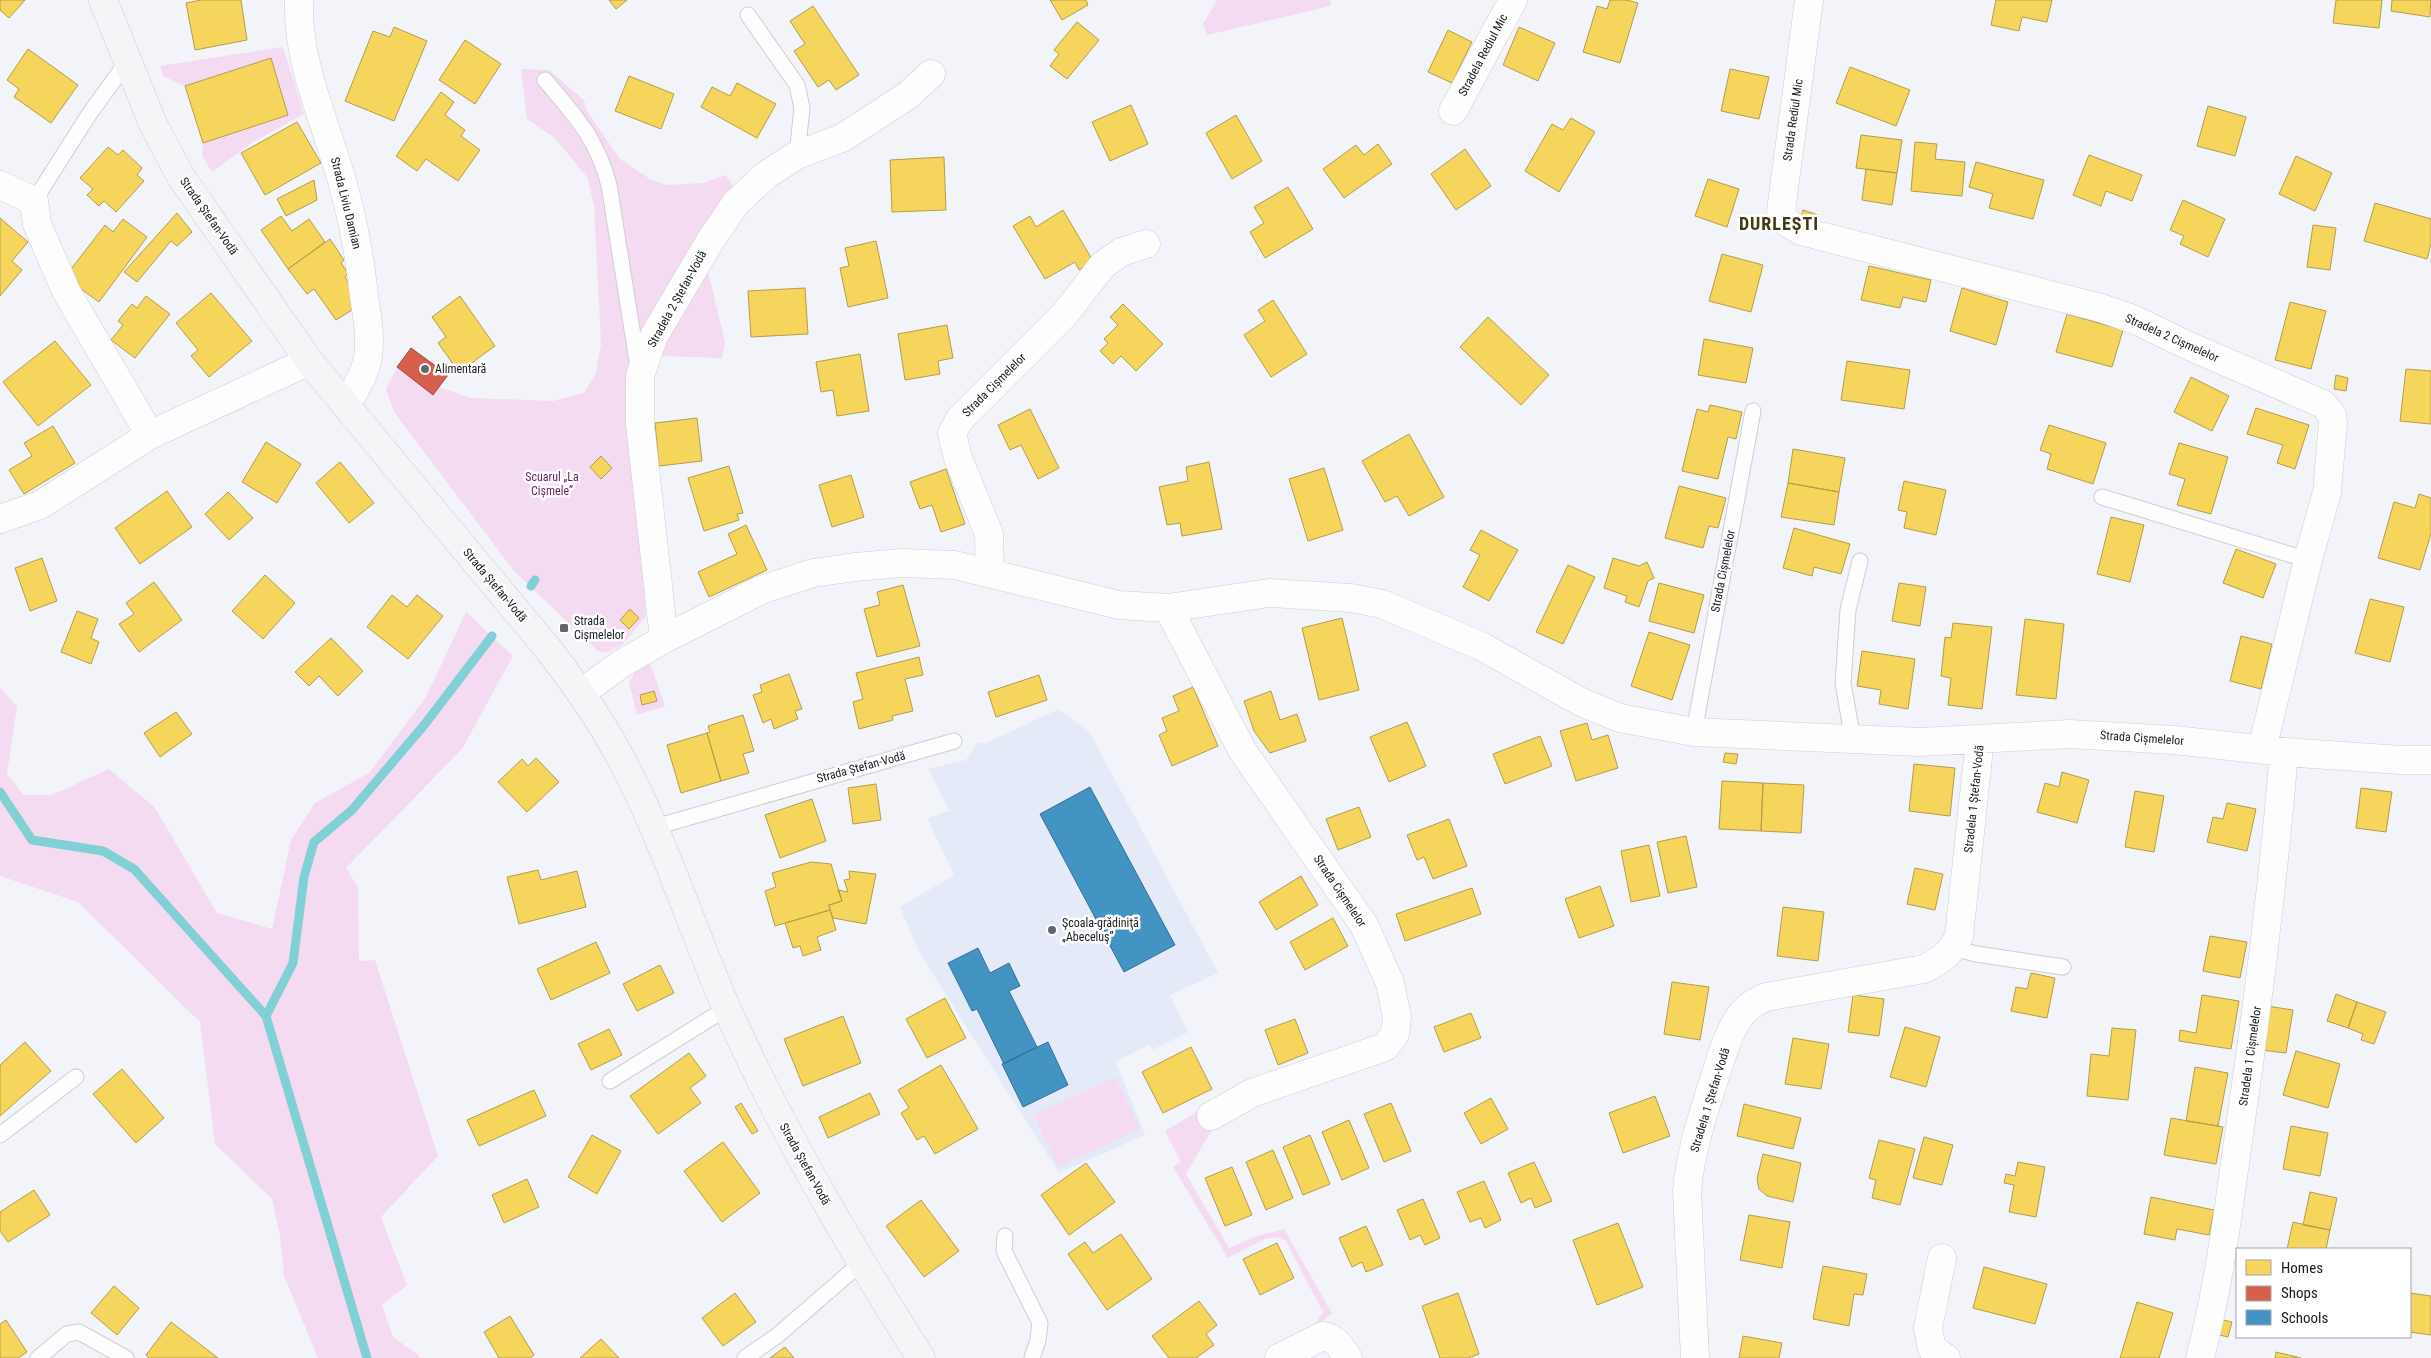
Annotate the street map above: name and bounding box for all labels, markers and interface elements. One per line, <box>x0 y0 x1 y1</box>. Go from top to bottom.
street label: Stradela Rediul Mic <box>1455 11 1511 99</box>
street label: Strada Rediul Mic <box>1780 78 1806 162</box>
street label: Strada Liviu Damian <box>328 156 364 251</box>
street label: Strada Ștefan-Vodă <box>176 175 241 258</box>
district label: DURLEȘTI <box>1739 213 1819 235</box>
street label: Stradela 2 Ștefan-Vodă <box>645 248 710 350</box>
street label: Stradela 2 Cișmelelor <box>2123 311 2221 366</box>
street label: Strada Cișmelelor <box>959 350 1030 420</box>
place label: Alimentară <box>435 362 487 376</box>
marker: Alimentară <box>419 363 431 375</box>
park label: Scuarul „La Cișmele” <box>525 470 579 499</box>
street label: Strada Cișmelelor <box>1708 528 1739 614</box>
street label: Strada Ștefan-Vodă <box>460 546 530 625</box>
place label: Strada Cișmelelor <box>574 614 625 643</box>
marker: Strada Cișmelelor <box>558 622 570 634</box>
street label: Strada Cișmelelor <box>2100 728 2185 749</box>
street label: Stradela 1 Ștefan-Vodă <box>1961 744 1988 854</box>
street label: Strada Ștefan-Vodă <box>815 748 907 787</box>
street label: Strada Cișmelelor <box>1310 852 1369 931</box>
place label: Şcoala-grădiniţă „Abeceluş” <box>1062 916 1139 944</box>
marker: Şcoala-grădiniţă „Abeceluş” <box>1046 924 1058 936</box>
street label: Stradela 1 Cișmelelor <box>2236 1005 2265 1107</box>
street label: Stradela 1 Ștefan-Vodă <box>1687 1046 1734 1154</box>
street label: Strada Ștefan-Vodă <box>776 1121 833 1208</box>
legend <box>2236 1248 2411 1338</box>
text: Homes <box>2281 1259 2323 1277</box>
text: Shops <box>2281 1284 2318 1302</box>
text: Schools <box>2281 1309 2328 1327</box>

